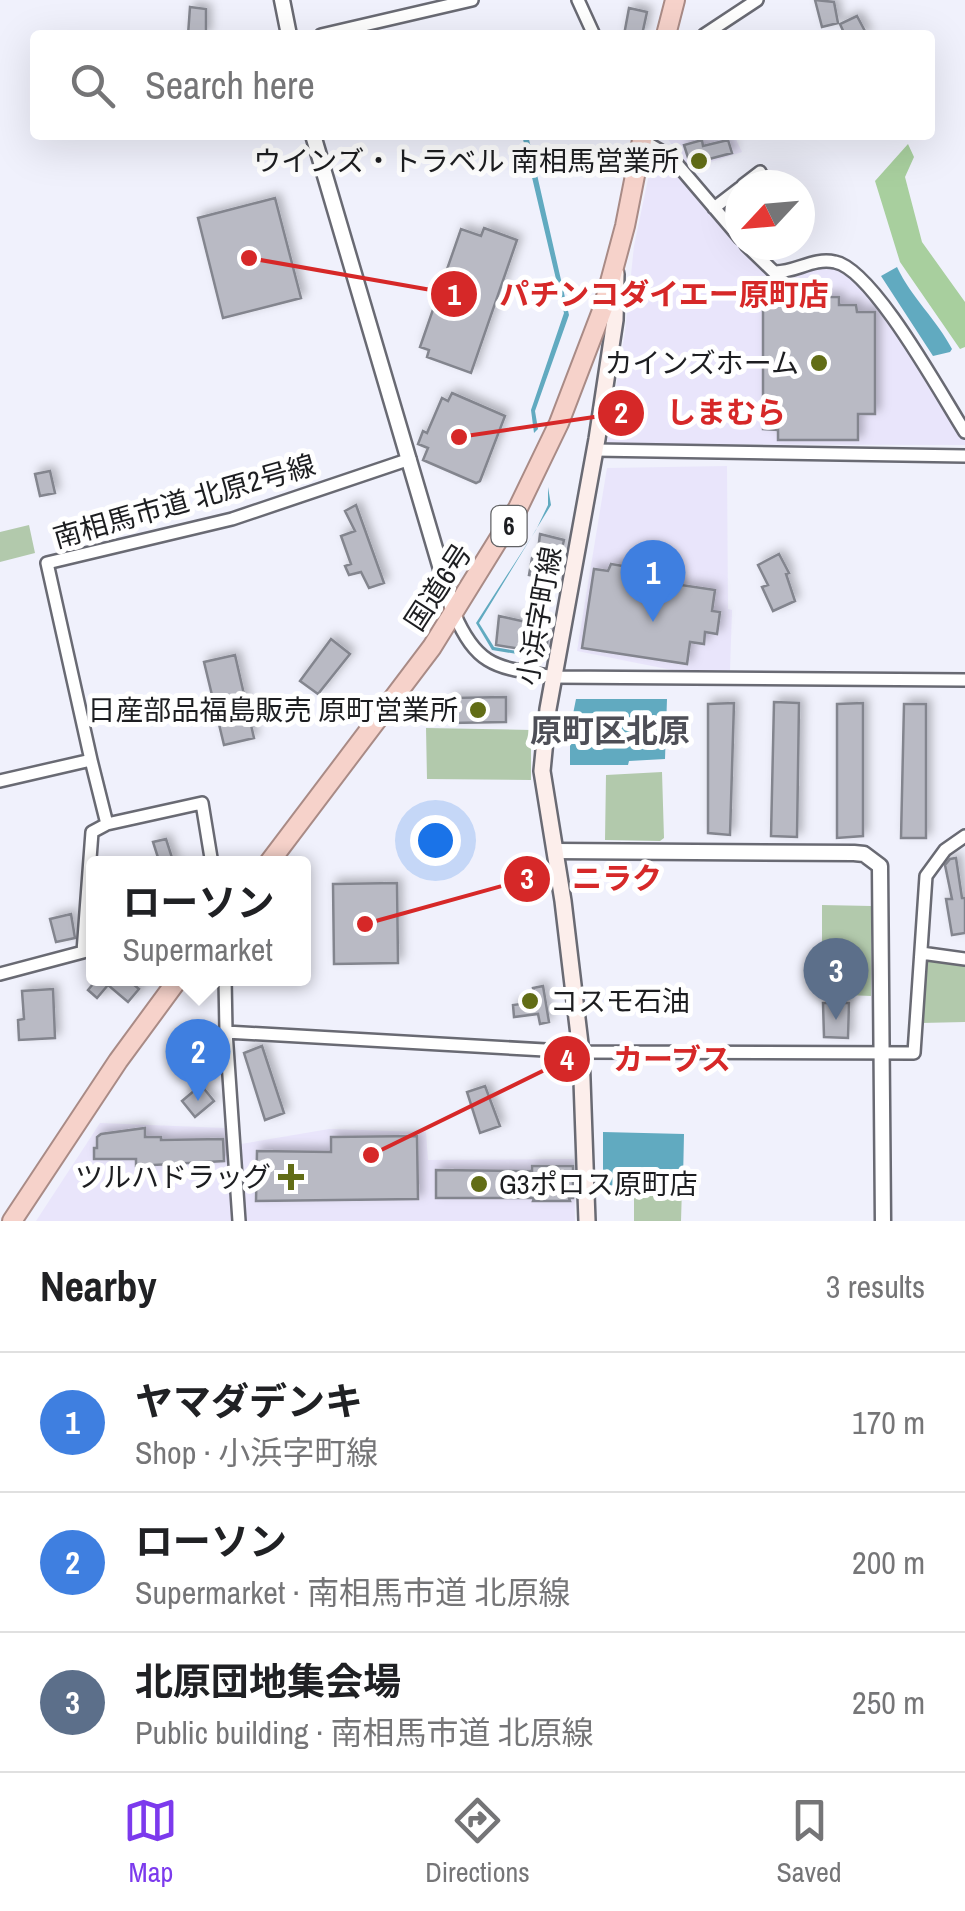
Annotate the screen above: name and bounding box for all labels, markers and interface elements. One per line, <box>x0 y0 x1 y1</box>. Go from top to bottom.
search box <box>30 30 935 140</box>
icon: search <box>65 58 120 113</box>
text: Search here <box>145 60 315 111</box>
place label: ウインズ・トラベル 南相馬営業所 <box>253 142 679 180</box>
marker: ウインズ・トラベル 南相馬営業所 <box>688 150 710 172</box>
north arrow <box>725 170 815 260</box>
callout: パチンコダイエー原町店 <box>429 264 849 324</box>
text: 1 <box>447 274 461 314</box>
text: パチンコダイエー原町店 <box>499 274 829 314</box>
place label: カインズホーム <box>604 344 799 382</box>
marker: カインズホーム <box>808 352 830 374</box>
callout: しまむら <box>596 383 806 443</box>
text: 2 <box>614 392 628 432</box>
text: しまむら <box>666 392 786 432</box>
street label: 南相馬市道 北原2号線 <box>48 445 320 557</box>
road number: 6 <box>492 506 526 546</box>
street label: 国道6号 <box>396 536 480 638</box>
pin: 1 <box>620 540 686 622</box>
street label: 小浜字町線 <box>508 544 570 688</box>
place label: 日産部品福島販売 原町営業所 <box>88 691 458 729</box>
marker: 日産部品福島販売 原町営業所 <box>467 699 489 721</box>
district label: 原町区北原 <box>530 709 690 752</box>
your location <box>410 815 461 866</box>
callout: ニラク <box>502 849 682 909</box>
popup <box>86 856 311 986</box>
text: 3 <box>520 858 534 898</box>
text: ニラク <box>572 858 662 898</box>
text: ローソン <box>122 877 275 928</box>
text: Supermarket <box>122 928 273 971</box>
pin: 3 <box>804 938 868 1020</box>
place label: コスモ石油 <box>550 982 690 1020</box>
marker: コスモ石油 <box>519 990 541 1012</box>
pin: 2 <box>166 1018 230 1101</box>
callout: カーブス <box>542 1029 752 1089</box>
text: 4 <box>560 1039 574 1079</box>
text: カーブス <box>613 1039 731 1079</box>
place label: ツルハドラッグ <box>75 1158 271 1196</box>
place label: G3ポロス原町店 <box>499 1165 698 1203</box>
marker: ツルハドラッグ <box>280 1166 302 1188</box>
marker: G3ポロス原町店 <box>468 1173 490 1195</box>
text: Nearby <box>40 1258 157 1314</box>
text: 3 results <box>826 1265 925 1308</box>
text: ヤマダデンキ <box>135 1376 363 1427</box>
text: 1 <box>65 1401 80 1444</box>
text: 170 m <box>852 1401 925 1444</box>
text: Shop · 小浜字町線 <box>135 1431 378 1474</box>
text: ローソン <box>135 1516 287 1567</box>
text: 2 <box>65 1541 80 1584</box>
text: 200 m <box>852 1541 925 1584</box>
text: Supermarket · 南相馬市道 北原線 <box>135 1571 570 1614</box>
text: 北原団地集会場 <box>135 1656 401 1707</box>
text: 3 <box>65 1681 80 1724</box>
text: 250 m <box>852 1681 925 1724</box>
text: Public building · 南相馬市道 北原線 <box>135 1711 594 1754</box>
tab: Map <box>123 1793 178 1891</box>
tab: Directions <box>425 1793 530 1891</box>
tab: Saved <box>777 1793 842 1891</box>

